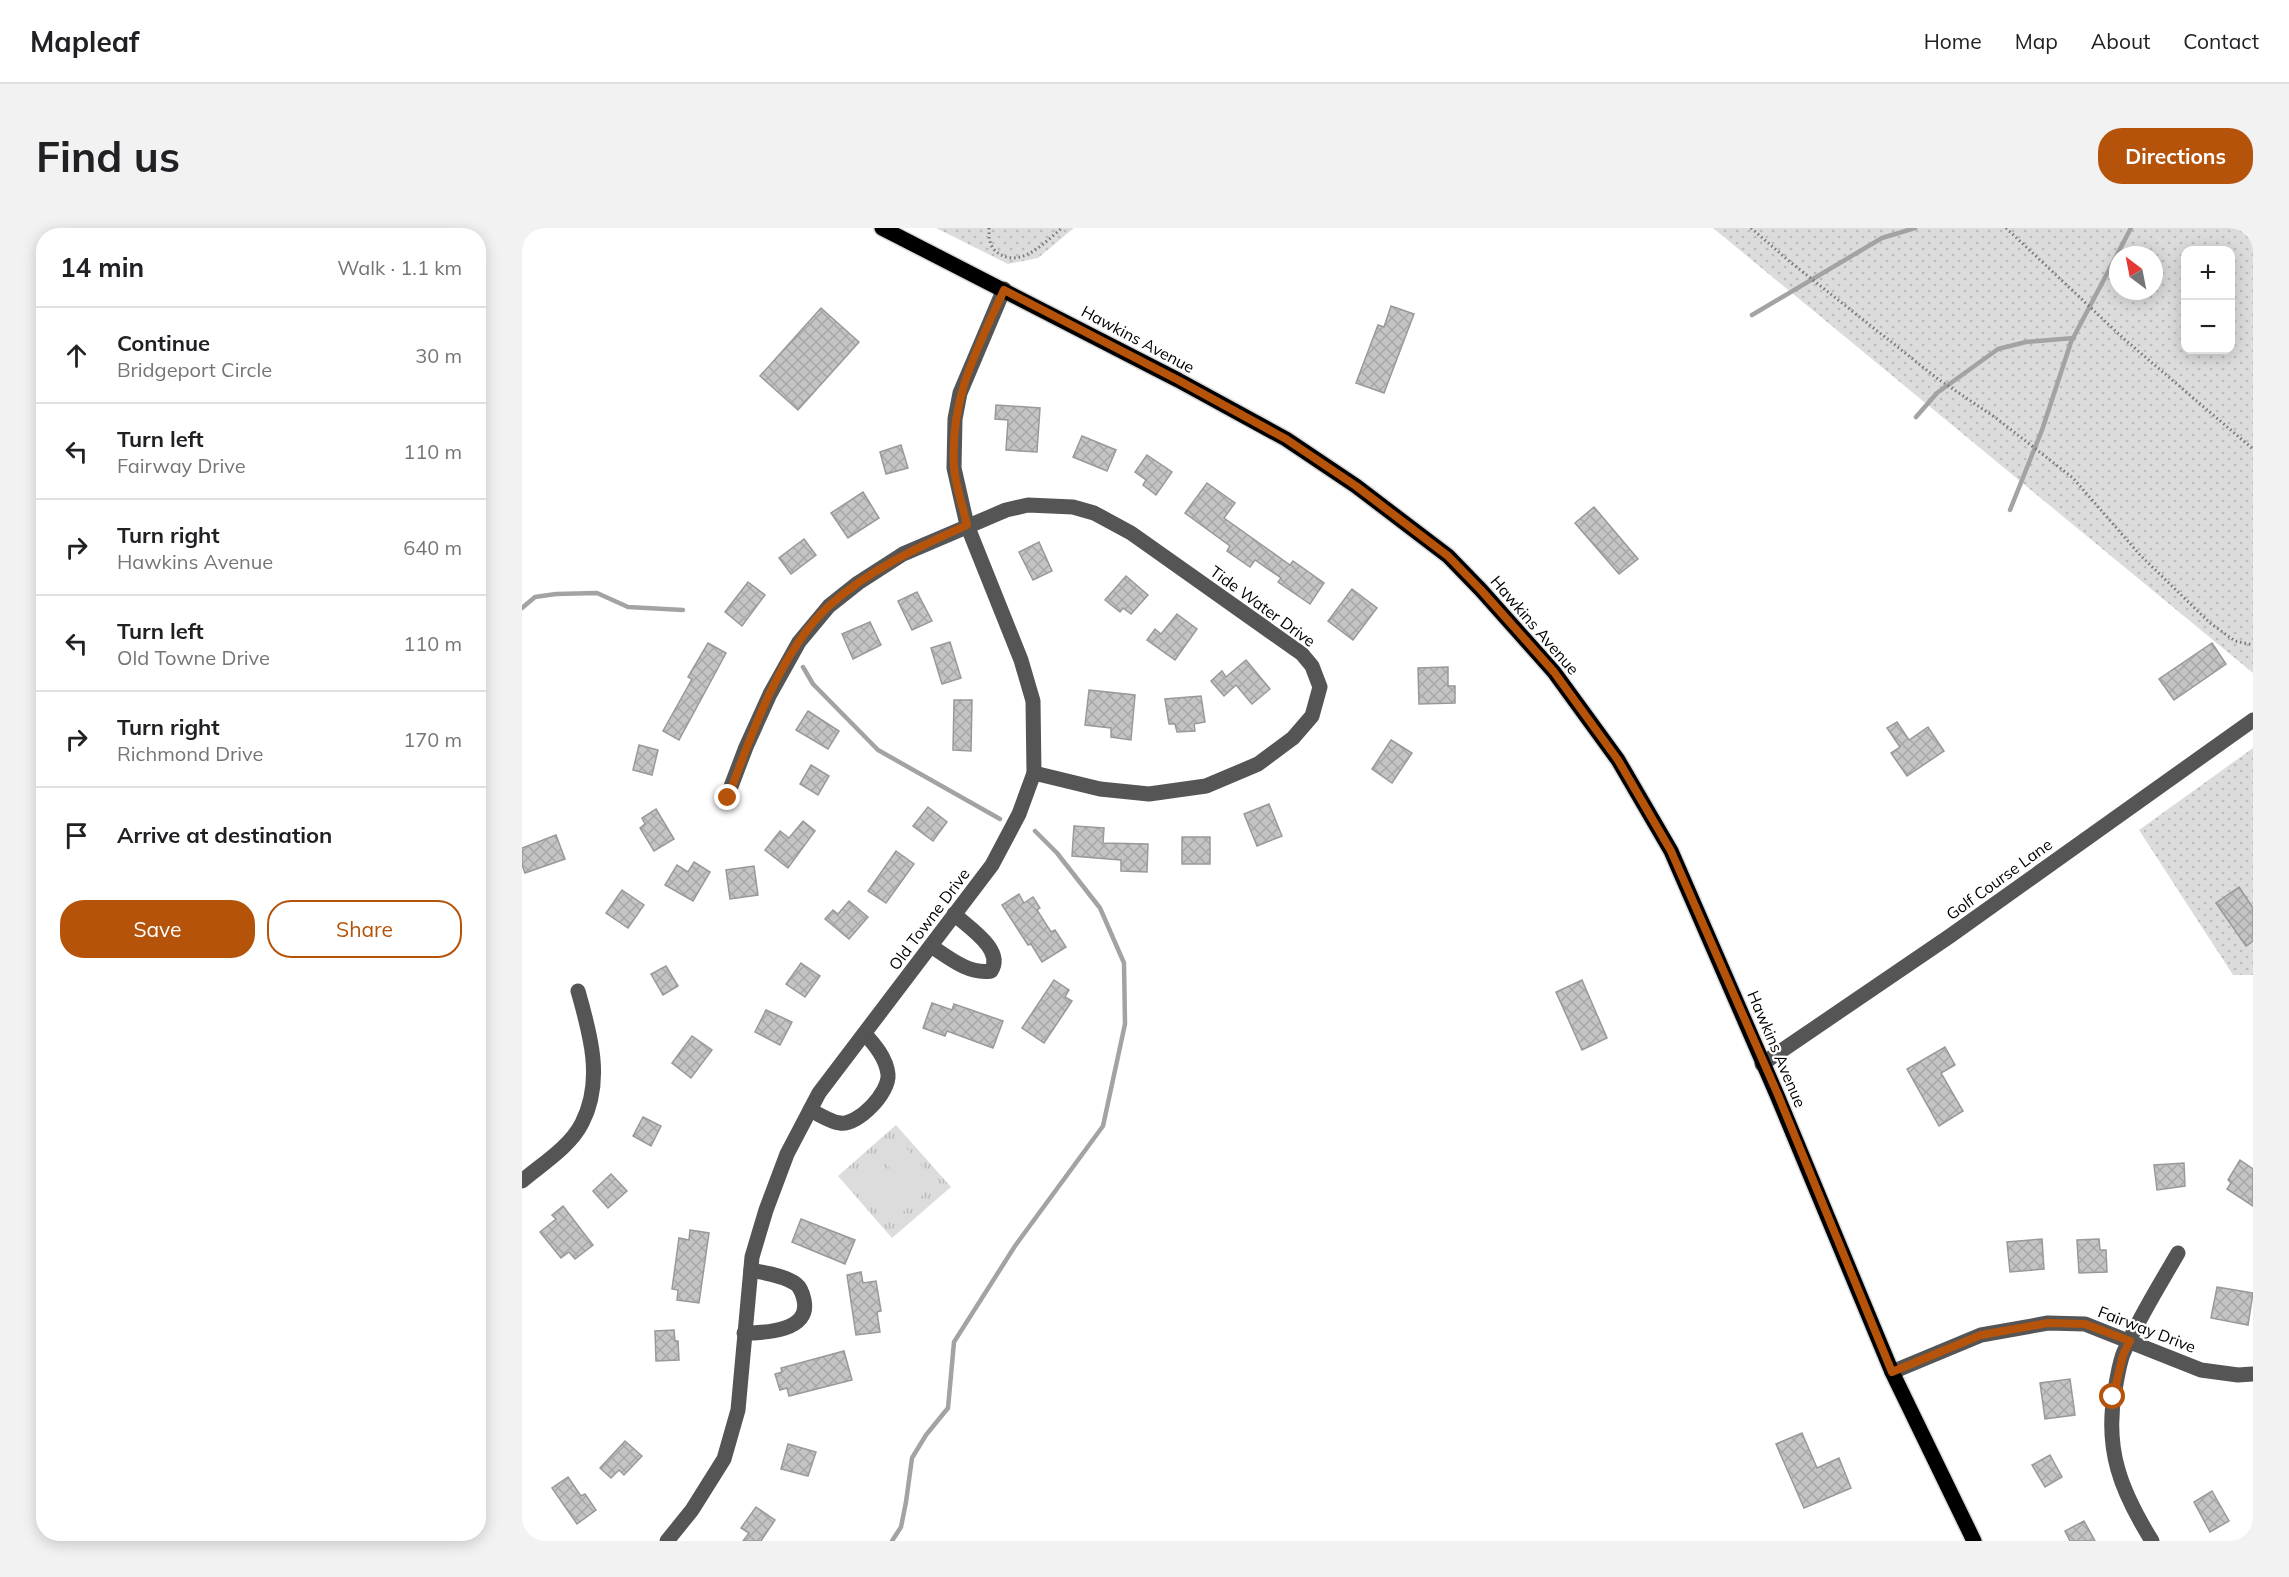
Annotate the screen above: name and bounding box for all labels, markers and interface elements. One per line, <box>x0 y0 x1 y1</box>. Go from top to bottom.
text: Mapleaf <box>30 24 139 59</box>
text: Home <box>1924 28 1982 54</box>
text: Map <box>2015 28 2058 54</box>
text: About <box>2091 28 2150 54</box>
text: Contact <box>2183 28 2259 54</box>
button: Directions <box>2098 128 2253 184</box>
text: Find us <box>36 130 180 183</box>
north arrow <box>2109 246 2163 300</box>
map controls <box>2181 246 2235 354</box>
button: + <box>2181 246 2235 300</box>
text: 14 min <box>60 251 144 284</box>
text: Walk · 1.1 km <box>337 255 462 280</box>
button: − <box>2181 300 2235 354</box>
street label: Hawkins Avenue <box>1078 301 1198 377</box>
text: Continue <box>117 329 210 357</box>
icon: ahead <box>60 339 93 372</box>
text: 30 m <box>415 343 462 368</box>
text: Bridgeport Circle <box>117 357 272 382</box>
text: Turn left <box>117 425 204 453</box>
icon: left <box>60 435 93 468</box>
text: 110 m <box>403 439 462 464</box>
text: Fairway Drive <box>117 453 246 478</box>
text: Turn right <box>117 521 220 549</box>
icon: right <box>60 531 93 564</box>
text: 640 m <box>403 535 462 560</box>
text: Hawkins Avenue <box>117 549 273 574</box>
street label: Tide Water Drive <box>1206 561 1320 651</box>
street label: Hawkins Avenue <box>1486 571 1584 679</box>
text: Turn left <box>117 617 204 645</box>
icon: left <box>60 627 93 660</box>
text: 110 m <box>403 631 462 656</box>
text: Old Towne Drive <box>117 645 270 670</box>
text: Turn right <box>117 713 220 741</box>
icon: right <box>60 723 93 756</box>
text: 170 m <box>403 727 462 752</box>
text: Richmond Drive <box>117 741 263 766</box>
route end <box>714 784 740 810</box>
icon: arrive <box>60 819 93 852</box>
text: Arrive at destination <box>117 821 332 849</box>
street label: Golf Course Lane <box>1942 834 2056 924</box>
street label: Old Towne Drive <box>884 864 974 974</box>
button: Save <box>60 900 255 958</box>
button: Share <box>267 900 462 958</box>
street label: Hawkins Avenue <box>1743 988 1811 1110</box>
street label: Fairway Drive <box>2095 1301 2199 1357</box>
route start <box>2099 1383 2125 1409</box>

